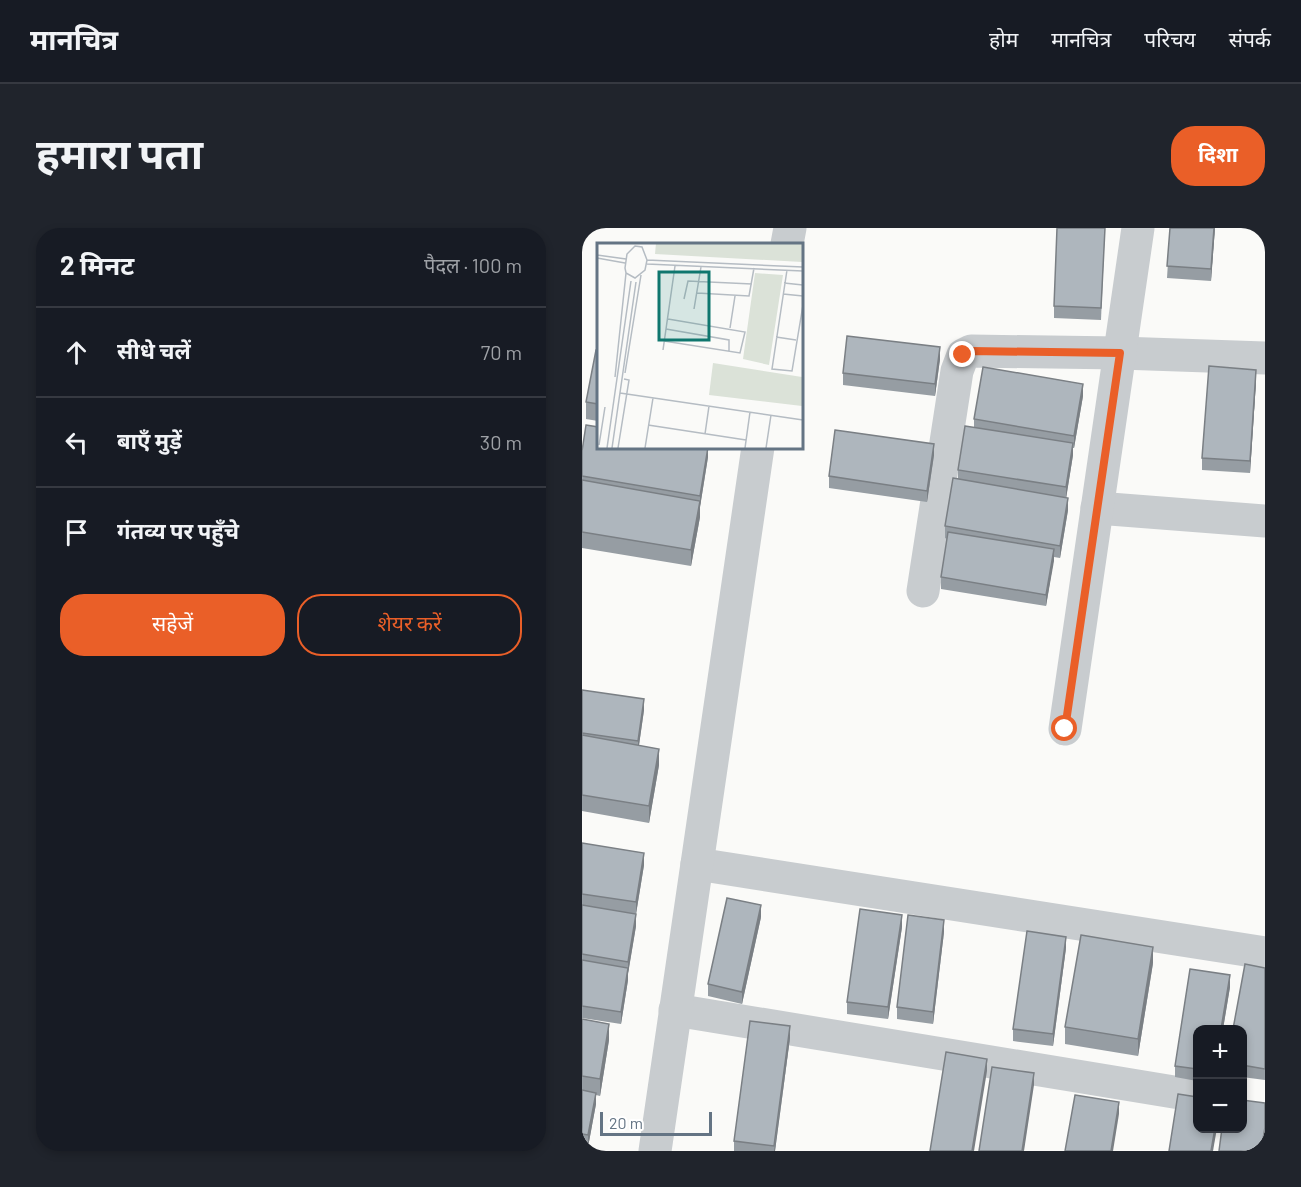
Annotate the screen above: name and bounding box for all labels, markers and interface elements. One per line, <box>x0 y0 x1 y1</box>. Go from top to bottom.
text: मानचित्र <box>30 22 118 56</box>
text: होम <box>989 26 1018 51</box>
text: मानचित्र <box>1051 26 1111 51</box>
text: परिचय <box>1144 26 1196 51</box>
text: संपर्क <box>1229 26 1271 51</box>
button: दिशा <box>1171 126 1265 186</box>
text: हमारा पता <box>36 127 203 177</box>
inset map <box>597 243 802 448</box>
text: 2 मिनट <box>60 249 134 280</box>
text: पैदल · 100 m <box>424 253 522 277</box>
icon: ahead <box>60 336 93 369</box>
text: सीधे चलें <box>117 337 191 363</box>
text: 70 m <box>481 340 522 364</box>
route end <box>949 341 975 367</box>
icon: left <box>60 426 93 459</box>
text: बाएँ मुड़ें <box>117 427 182 453</box>
text: 30 m <box>480 430 522 454</box>
icon: arrive <box>60 516 93 549</box>
text: गंतव्य पर पहुँचे <box>117 517 239 543</box>
button: सहेजें <box>60 594 285 656</box>
button: शेयर करें <box>297 594 522 656</box>
route start <box>1051 715 1077 741</box>
map controls <box>1193 1025 1247 1133</box>
button: + <box>1193 1025 1247 1079</box>
button: − <box>1193 1079 1247 1133</box>
scale bar <box>600 1109 712 1136</box>
text: 20 m <box>609 1113 643 1132</box>

